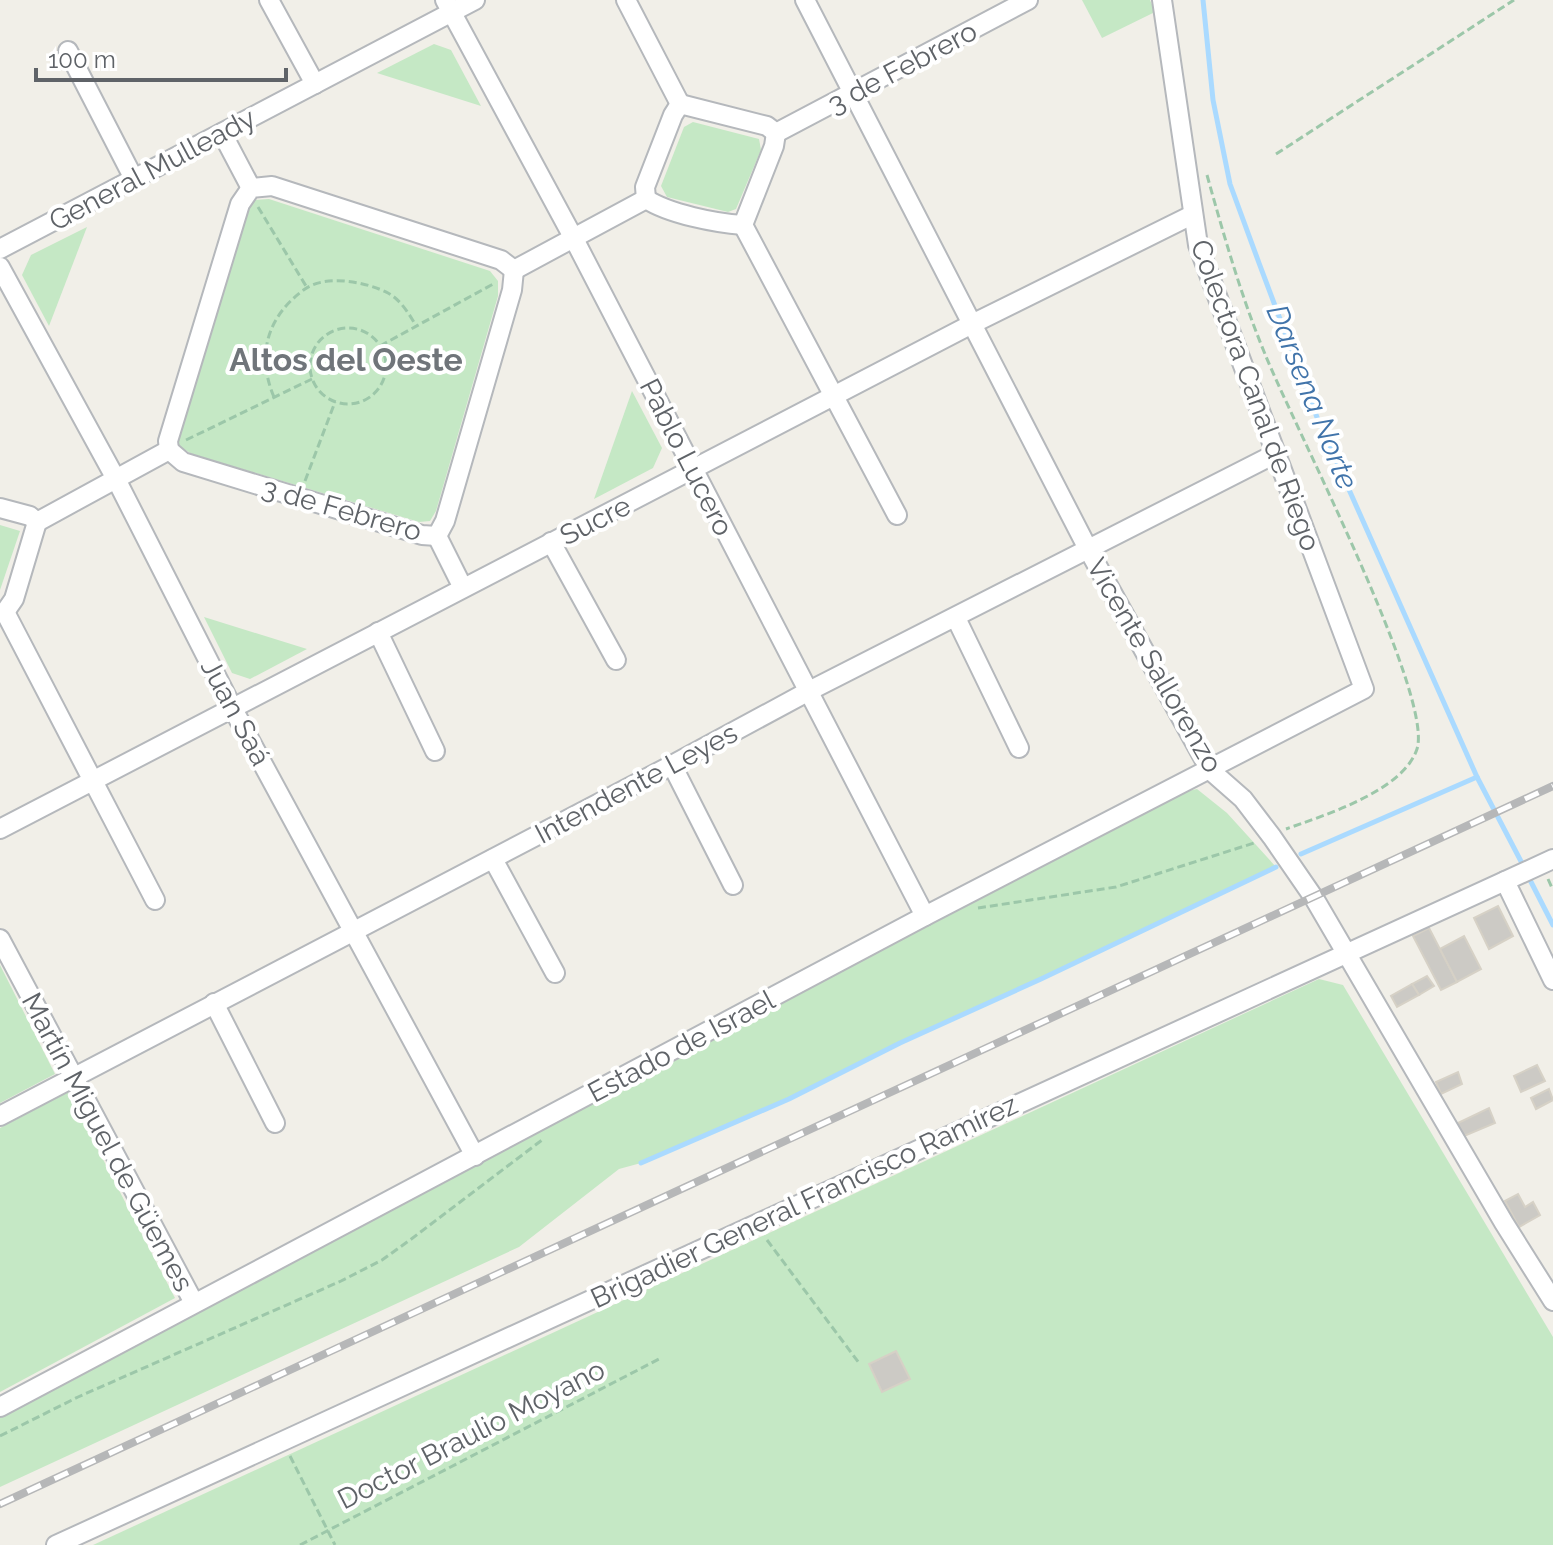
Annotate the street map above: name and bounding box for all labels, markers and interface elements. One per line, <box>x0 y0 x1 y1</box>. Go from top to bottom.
street label: 3 de Febrero <box>822 14 982 121</box>
scale bar <box>36 32 286 82</box>
text: 100 m <box>48 45 116 74</box>
street label: General Mulleady <box>43 101 261 238</box>
street label: Colectora Canal de Riego <box>1184 235 1327 555</box>
water label: Darsena Norte <box>1260 299 1365 494</box>
district label: Altos del Oeste <box>229 341 463 378</box>
street label: Pablo Lucero <box>633 373 740 541</box>
street label: 3 de Febrero <box>258 471 425 548</box>
street label: Sucre <box>554 489 636 552</box>
street label: Vicente Sallorenzo <box>1080 552 1229 778</box>
street label: Juan Saá <box>194 653 277 771</box>
street label: Intendente Leyes <box>529 716 743 851</box>
street label: Estado de Israel <box>582 983 781 1110</box>
street label: Martín Miguel de Güemes <box>15 987 200 1297</box>
street label: Brigadier General Francisco Ramírez <box>586 1088 1023 1315</box>
street label: Doctor Braulio Moyano <box>332 1353 610 1516</box>

